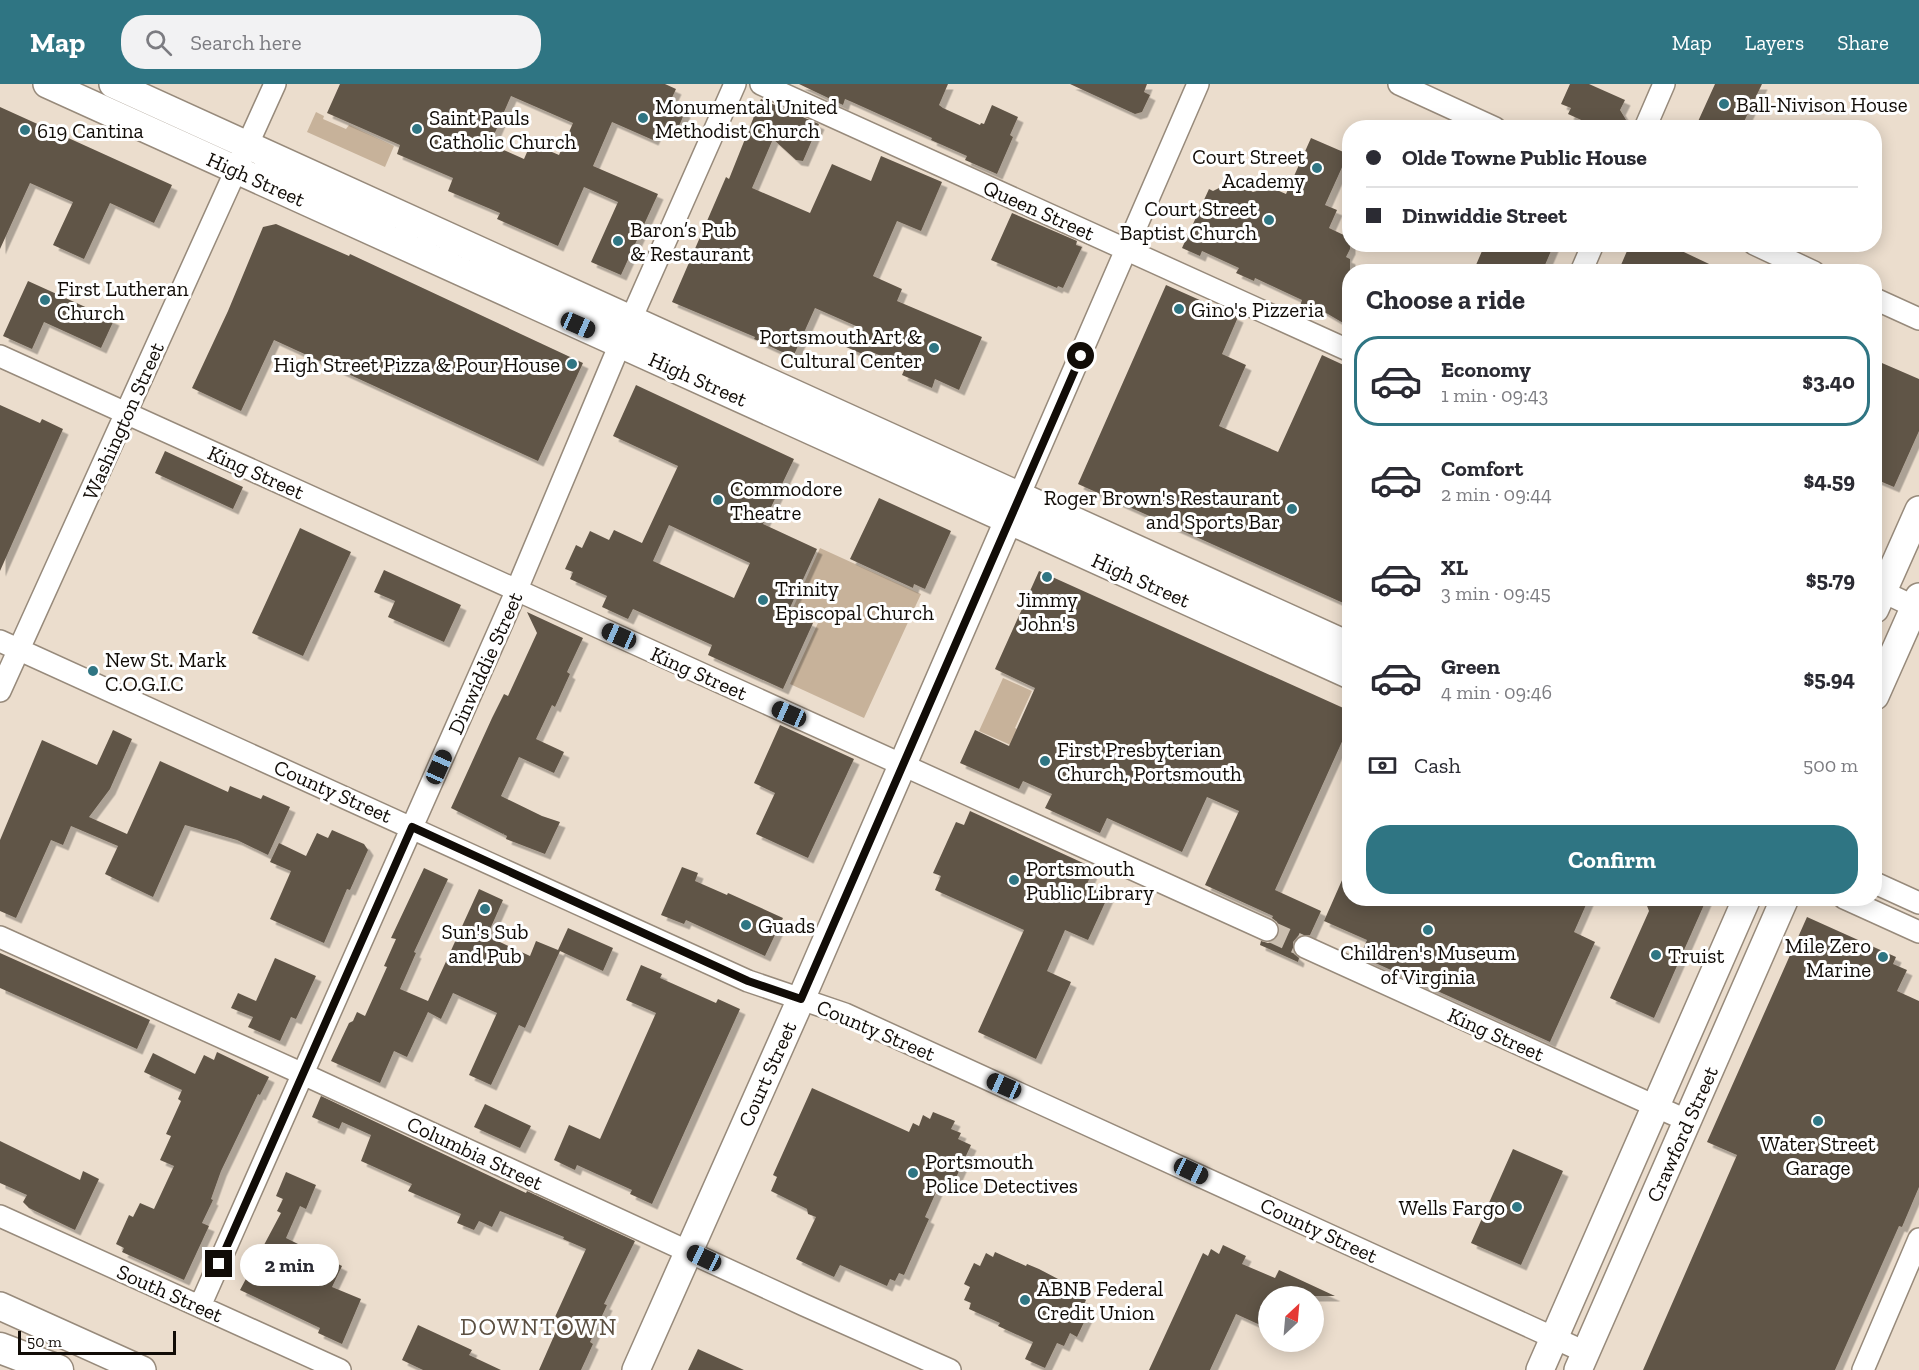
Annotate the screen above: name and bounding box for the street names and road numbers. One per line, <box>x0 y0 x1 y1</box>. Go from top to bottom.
street label: High Street <box>203 146 309 212</box>
street label: Queen Street <box>980 174 1099 246</box>
street label: Washington Street <box>77 338 169 504</box>
street label: High Street <box>645 346 751 412</box>
street label: King Street <box>204 440 308 504</box>
street label: High Street <box>1088 547 1194 613</box>
street label: Dinwiddie Street <box>442 588 528 738</box>
street label: King Street <box>647 641 751 705</box>
street label: County Street <box>270 754 396 828</box>
street label: County Street <box>813 994 939 1066</box>
street label: King Street <box>1444 1002 1548 1066</box>
street label: Court Street <box>733 1017 801 1131</box>
street label: Crawford Street <box>1641 1062 1723 1206</box>
street label: Columbia Street <box>403 1111 547 1196</box>
street label: County Street <box>1256 1192 1382 1268</box>
street label: South Street <box>113 1259 227 1328</box>

